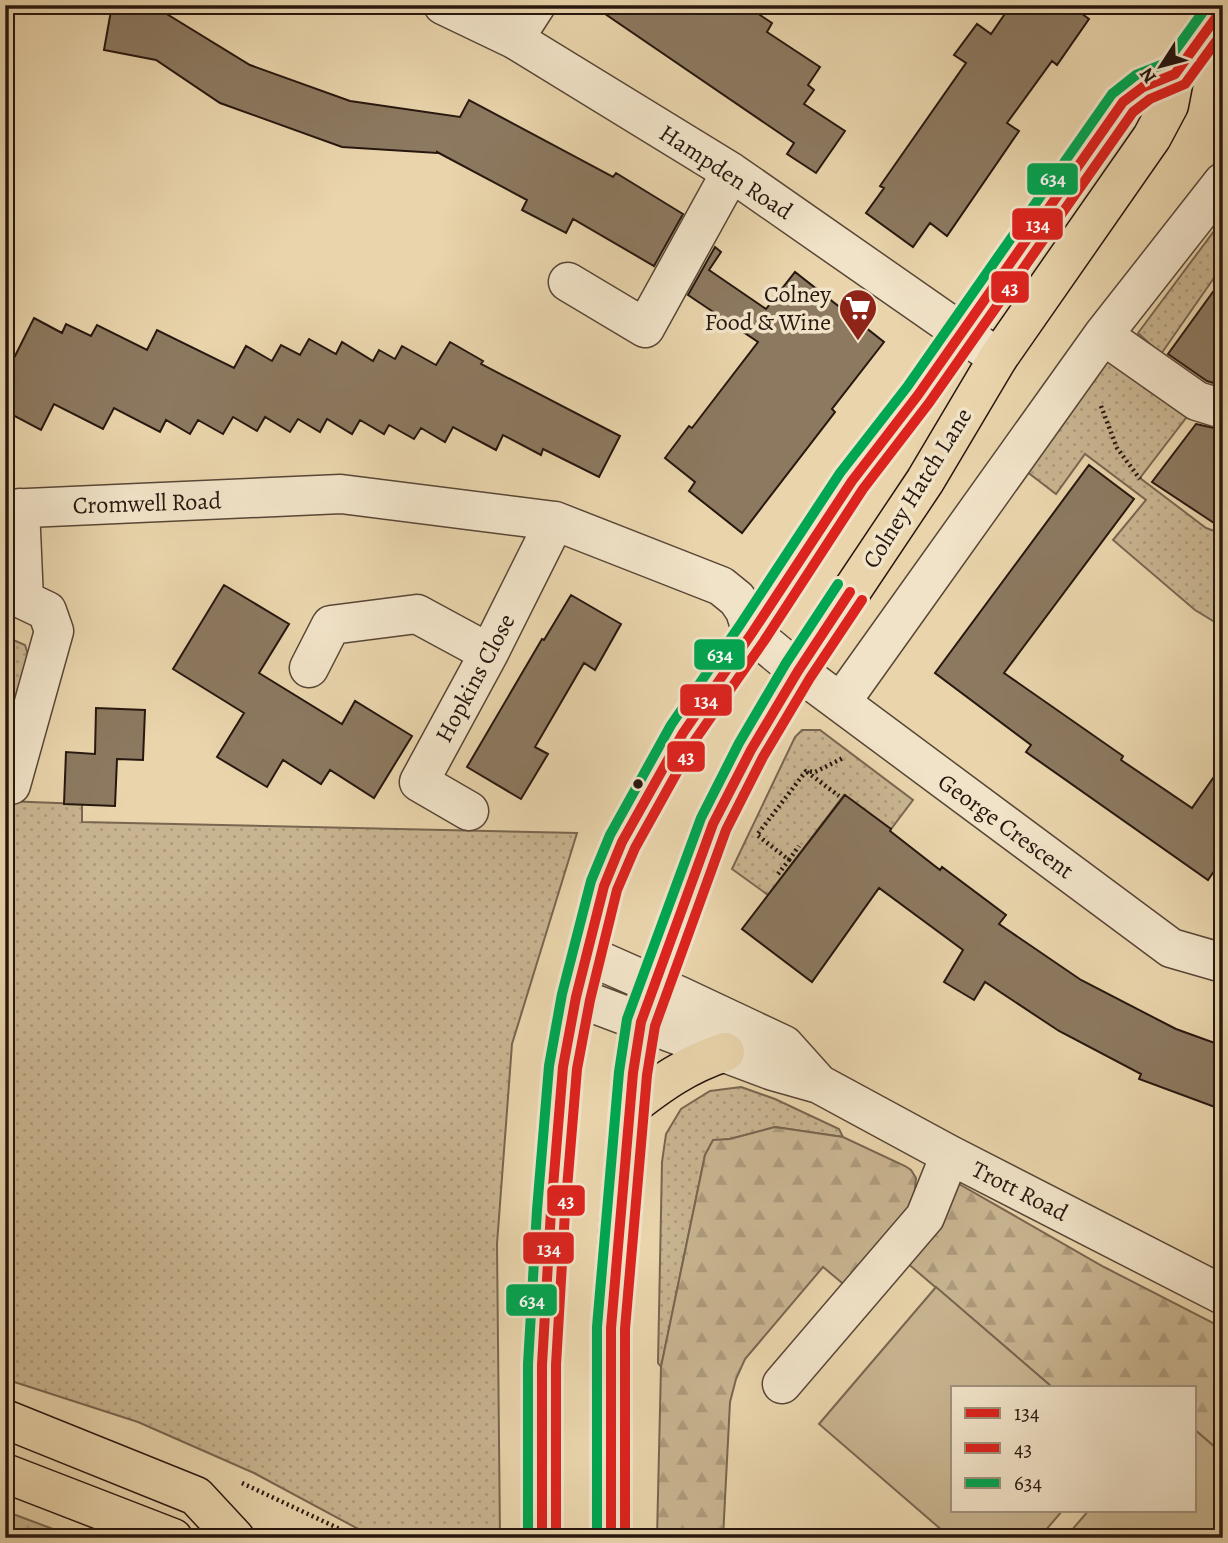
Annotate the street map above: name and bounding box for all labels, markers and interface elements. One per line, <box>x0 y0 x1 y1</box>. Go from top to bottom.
north arrow <box>1126 32 1196 102</box>
text: N <box>1133 62 1163 89</box>
street label: Hampden Road <box>653 117 799 227</box>
line badge: 634 <box>1026 162 1079 196</box>
text: 634 <box>1040 166 1066 192</box>
line badge: 134 <box>1011 207 1064 241</box>
text: 134 <box>1026 212 1050 238</box>
line badge: 43 <box>990 270 1030 304</box>
text: 43 <box>1001 275 1019 301</box>
place label: Colney Food & Wine <box>705 278 831 338</box>
supermarket icon: Colney Food & Wine <box>837 287 879 342</box>
street label: Colney Hatch Lane <box>855 402 979 574</box>
street label: Cromwell Road <box>72 484 222 522</box>
street label: Hopkins Close <box>428 608 522 748</box>
line badge: 634 <box>693 638 746 671</box>
text: 634 <box>707 642 733 668</box>
line badge: 134 <box>679 683 733 717</box>
text: 134 <box>694 688 718 714</box>
line badge: 43 <box>666 740 706 773</box>
text: 43 <box>677 744 695 770</box>
street label: George Crescent <box>932 766 1080 886</box>
unlabelled marker <box>631 777 645 791</box>
street label: Trott Road <box>966 1153 1074 1229</box>
line badge: 43 <box>546 1184 586 1217</box>
text: 43 <box>557 1188 575 1214</box>
line badge: 134 <box>522 1231 575 1265</box>
text: 134 <box>537 1236 561 1262</box>
line badge: 634 <box>505 1283 558 1317</box>
text: 634 <box>519 1288 545 1314</box>
legend <box>951 1386 1196 1512</box>
text: 134 <box>1014 1399 1039 1427</box>
text: 43 <box>1014 1435 1032 1463</box>
text: 634 <box>1014 1469 1042 1497</box>

